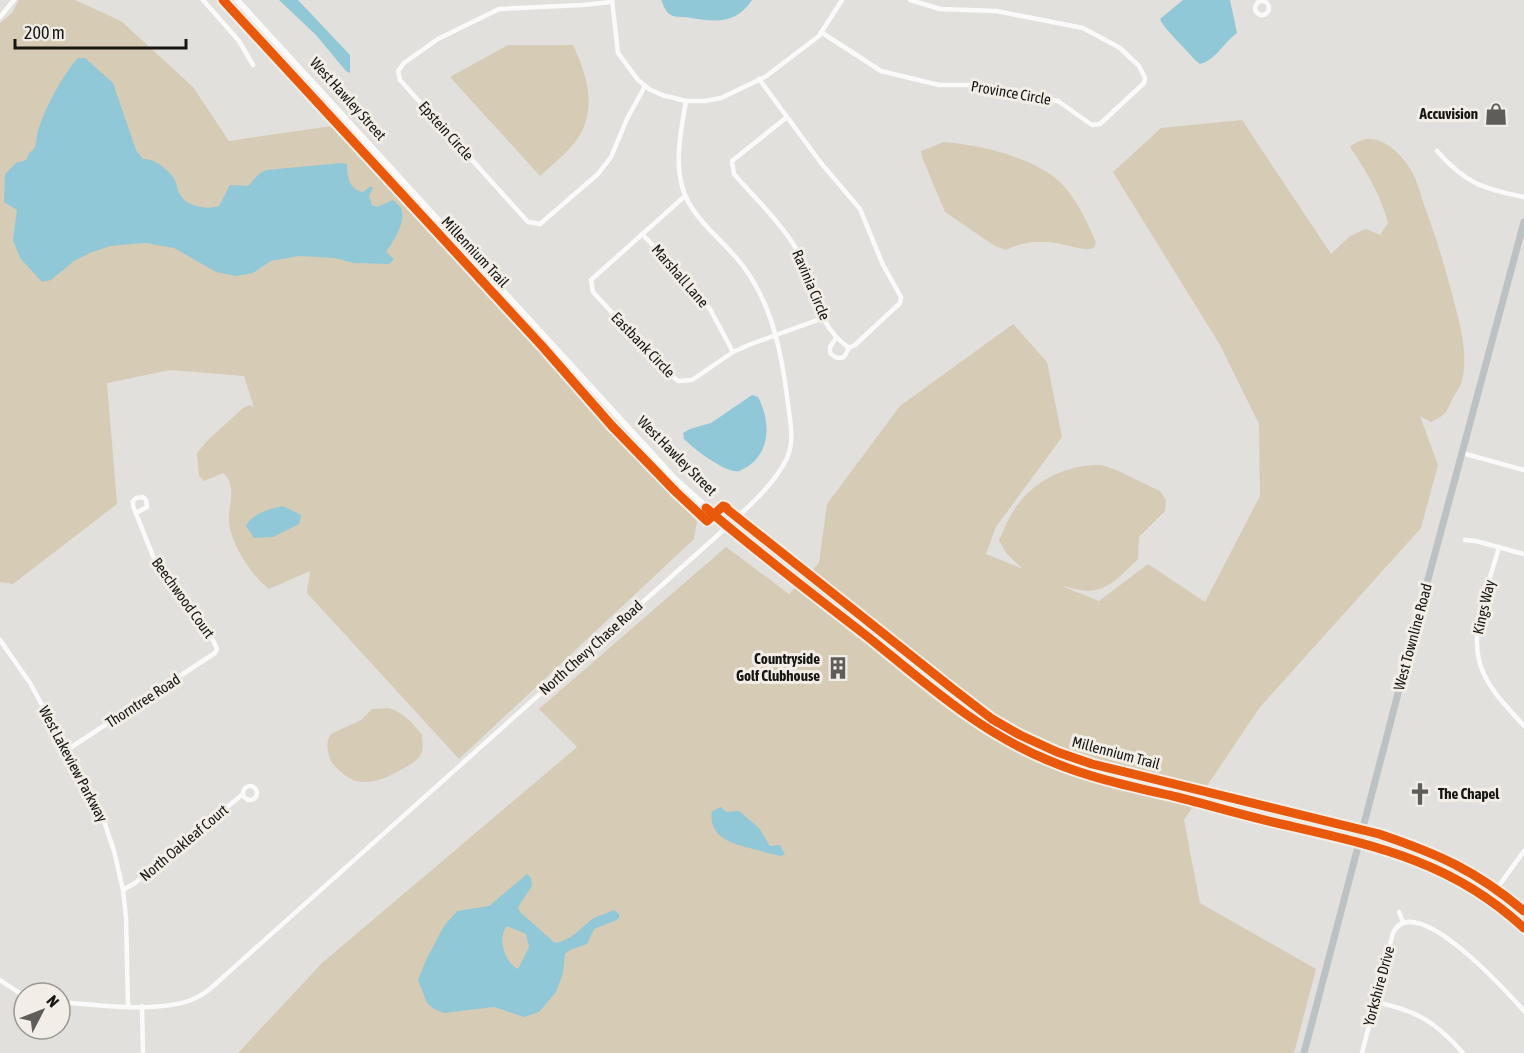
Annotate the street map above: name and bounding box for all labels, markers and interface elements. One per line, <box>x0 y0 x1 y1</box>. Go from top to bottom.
scale bar <box>15 12 186 50</box>
text: 200 m <box>24 22 65 43</box>
street label: West Hawley Street <box>307 54 390 143</box>
street label: Province Circle <box>970 77 1053 108</box>
street label: Epstein Circle <box>416 98 477 164</box>
shop icon: Accuvision <box>1483 101 1509 127</box>
place label: Accuvision <box>1419 105 1478 122</box>
street label: Millennium Trail <box>438 213 512 291</box>
street label: Marshall Lane <box>648 241 712 311</box>
street label: Ravinia Circle <box>789 247 834 323</box>
street label: Eastbank Circle <box>608 309 679 381</box>
street label: West Hawley Street <box>634 412 721 499</box>
street label: Beechwood Court <box>149 554 218 641</box>
street label: Kings Way <box>1469 578 1498 636</box>
street label: West Townline Road <box>1390 582 1435 692</box>
street label: North Chevy Chase Road <box>536 597 646 698</box>
place label: Countryside Golf Clubhouse <box>736 650 820 684</box>
building icon: Countryside Golf Clubhouse <box>825 655 851 681</box>
street label: Thorntree Road <box>102 670 183 731</box>
street label: West Lakeview Parkway <box>36 703 111 825</box>
street label: Millennium Trail <box>1070 733 1162 772</box>
church icon: The Chapel <box>1407 781 1433 807</box>
place label: The Chapel <box>1438 785 1500 802</box>
street label: North Oakleaf Court <box>136 801 231 884</box>
street label: Yorkshire Drive <box>1360 944 1397 1028</box>
north arrow <box>12 981 72 1041</box>
text: N <box>43 991 63 1010</box>

